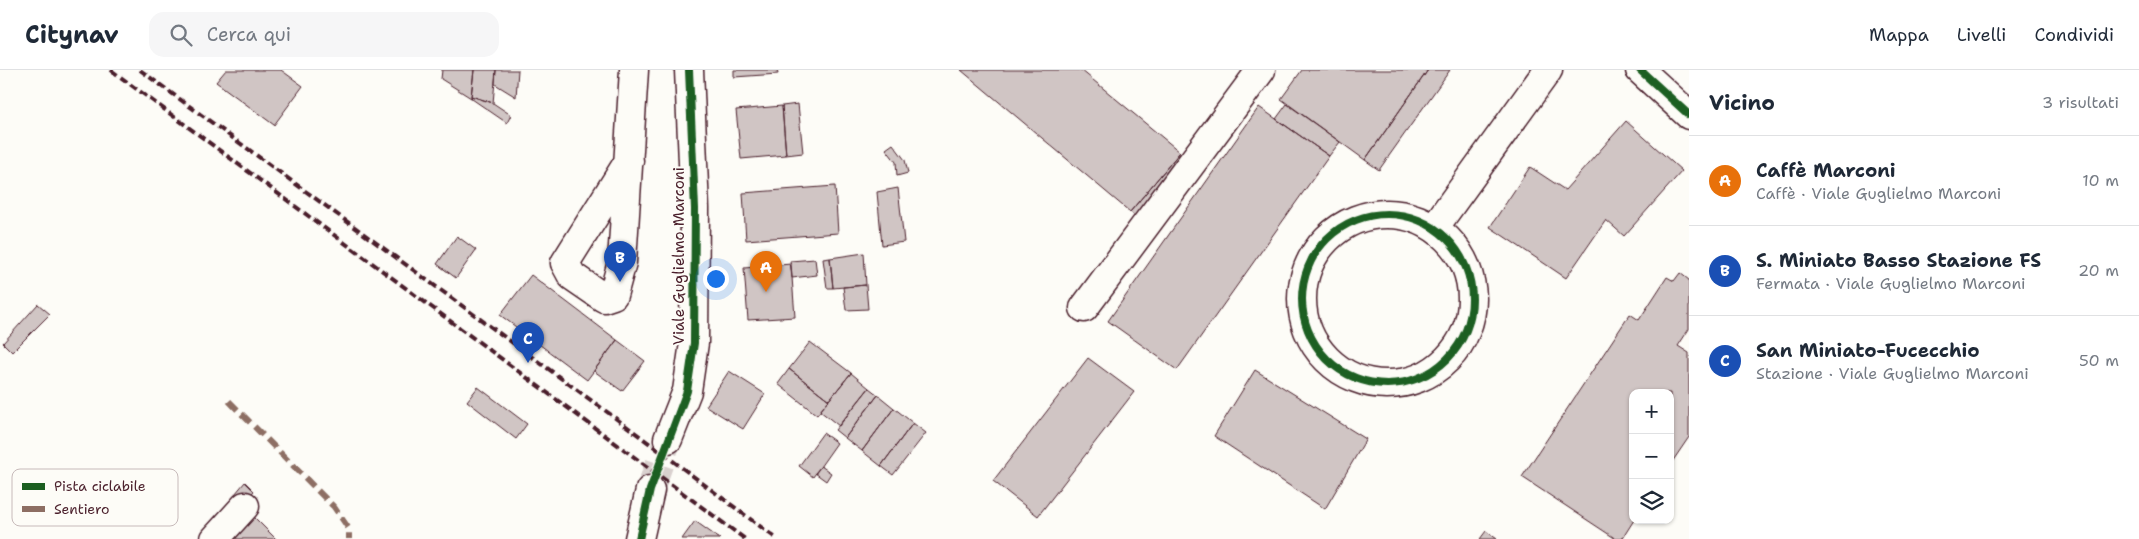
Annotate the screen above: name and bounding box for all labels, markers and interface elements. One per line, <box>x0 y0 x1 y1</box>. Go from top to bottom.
search box <box>149 12 499 57</box>
text: Citynav <box>25 19 119 51</box>
icon: search <box>167 21 195 49</box>
text: Cerca qui <box>207 22 291 47</box>
text: Mappa <box>1869 23 1929 47</box>
text: Livelli <box>1957 23 2006 47</box>
text: Condividi <box>2034 23 2114 47</box>
text: Vicino <box>1709 89 1775 117</box>
text: 3 risultati <box>2042 92 2119 113</box>
text: Caffè Marconi <box>1756 158 1896 183</box>
street label: Viale Guglielmo Marconi <box>669 167 689 345</box>
text: A <box>1719 170 1731 191</box>
text: 10 m <box>2082 170 2119 191</box>
text: Caffè · Viale Guglielmo Marconi <box>1756 183 2001 204</box>
pin: B <box>604 241 636 282</box>
text: S. Miniato Basso Stazione FS <box>1756 248 2041 273</box>
pin: A <box>750 251 782 292</box>
text: B <box>1720 260 1730 281</box>
text: 20 m <box>2078 260 2119 281</box>
your location <box>703 266 729 292</box>
text: Fermata · Viale Guglielmo Marconi <box>1756 273 2026 294</box>
pin: C <box>512 322 544 363</box>
text: San Miniato-Fucecchio <box>1756 338 1980 363</box>
text: C <box>1720 350 1730 371</box>
text: 50 m <box>2079 350 2119 371</box>
text: Stazione · Viale Guglielmo Marconi <box>1756 363 2029 384</box>
map controls <box>1629 389 1674 524</box>
button: + <box>1629 389 1674 434</box>
button: − <box>1629 434 1674 479</box>
legend <box>12 469 178 526</box>
text: Pista ciclabile <box>54 477 146 495</box>
button: layers <box>1629 479 1674 524</box>
text: Sentiero <box>54 500 109 518</box>

